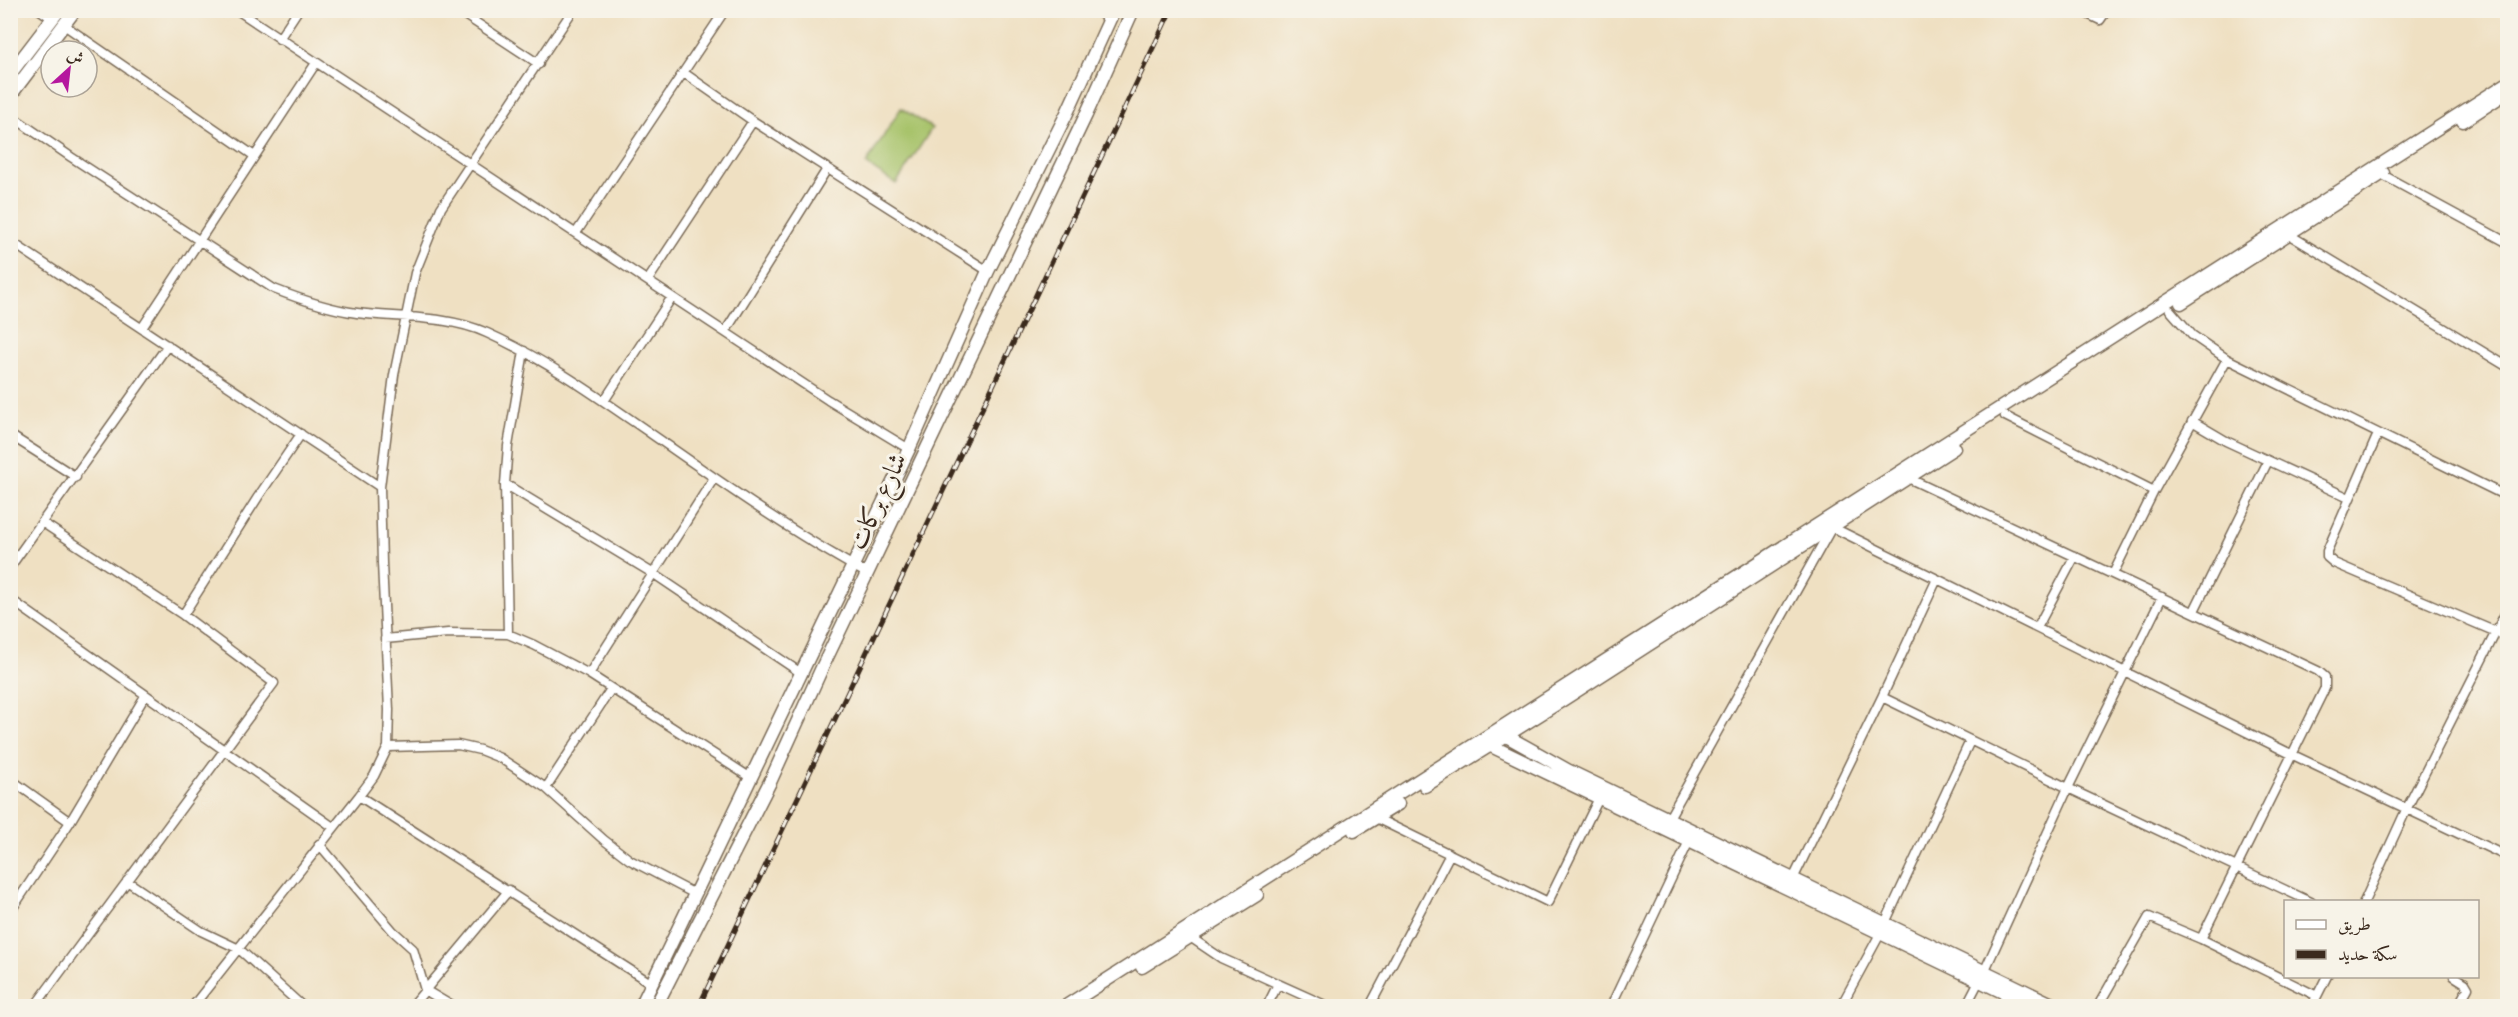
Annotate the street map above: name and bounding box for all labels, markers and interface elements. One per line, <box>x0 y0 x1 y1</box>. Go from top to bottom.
north arrow <box>39 39 99 99</box>
text: ش <box>64 44 87 69</box>
street label: شارع بركات <box>842 448 919 557</box>
legend <box>2284 900 2479 978</box>
text: طريق <box>2338 913 2371 936</box>
text: سكة حديد <box>2338 943 2398 966</box>

